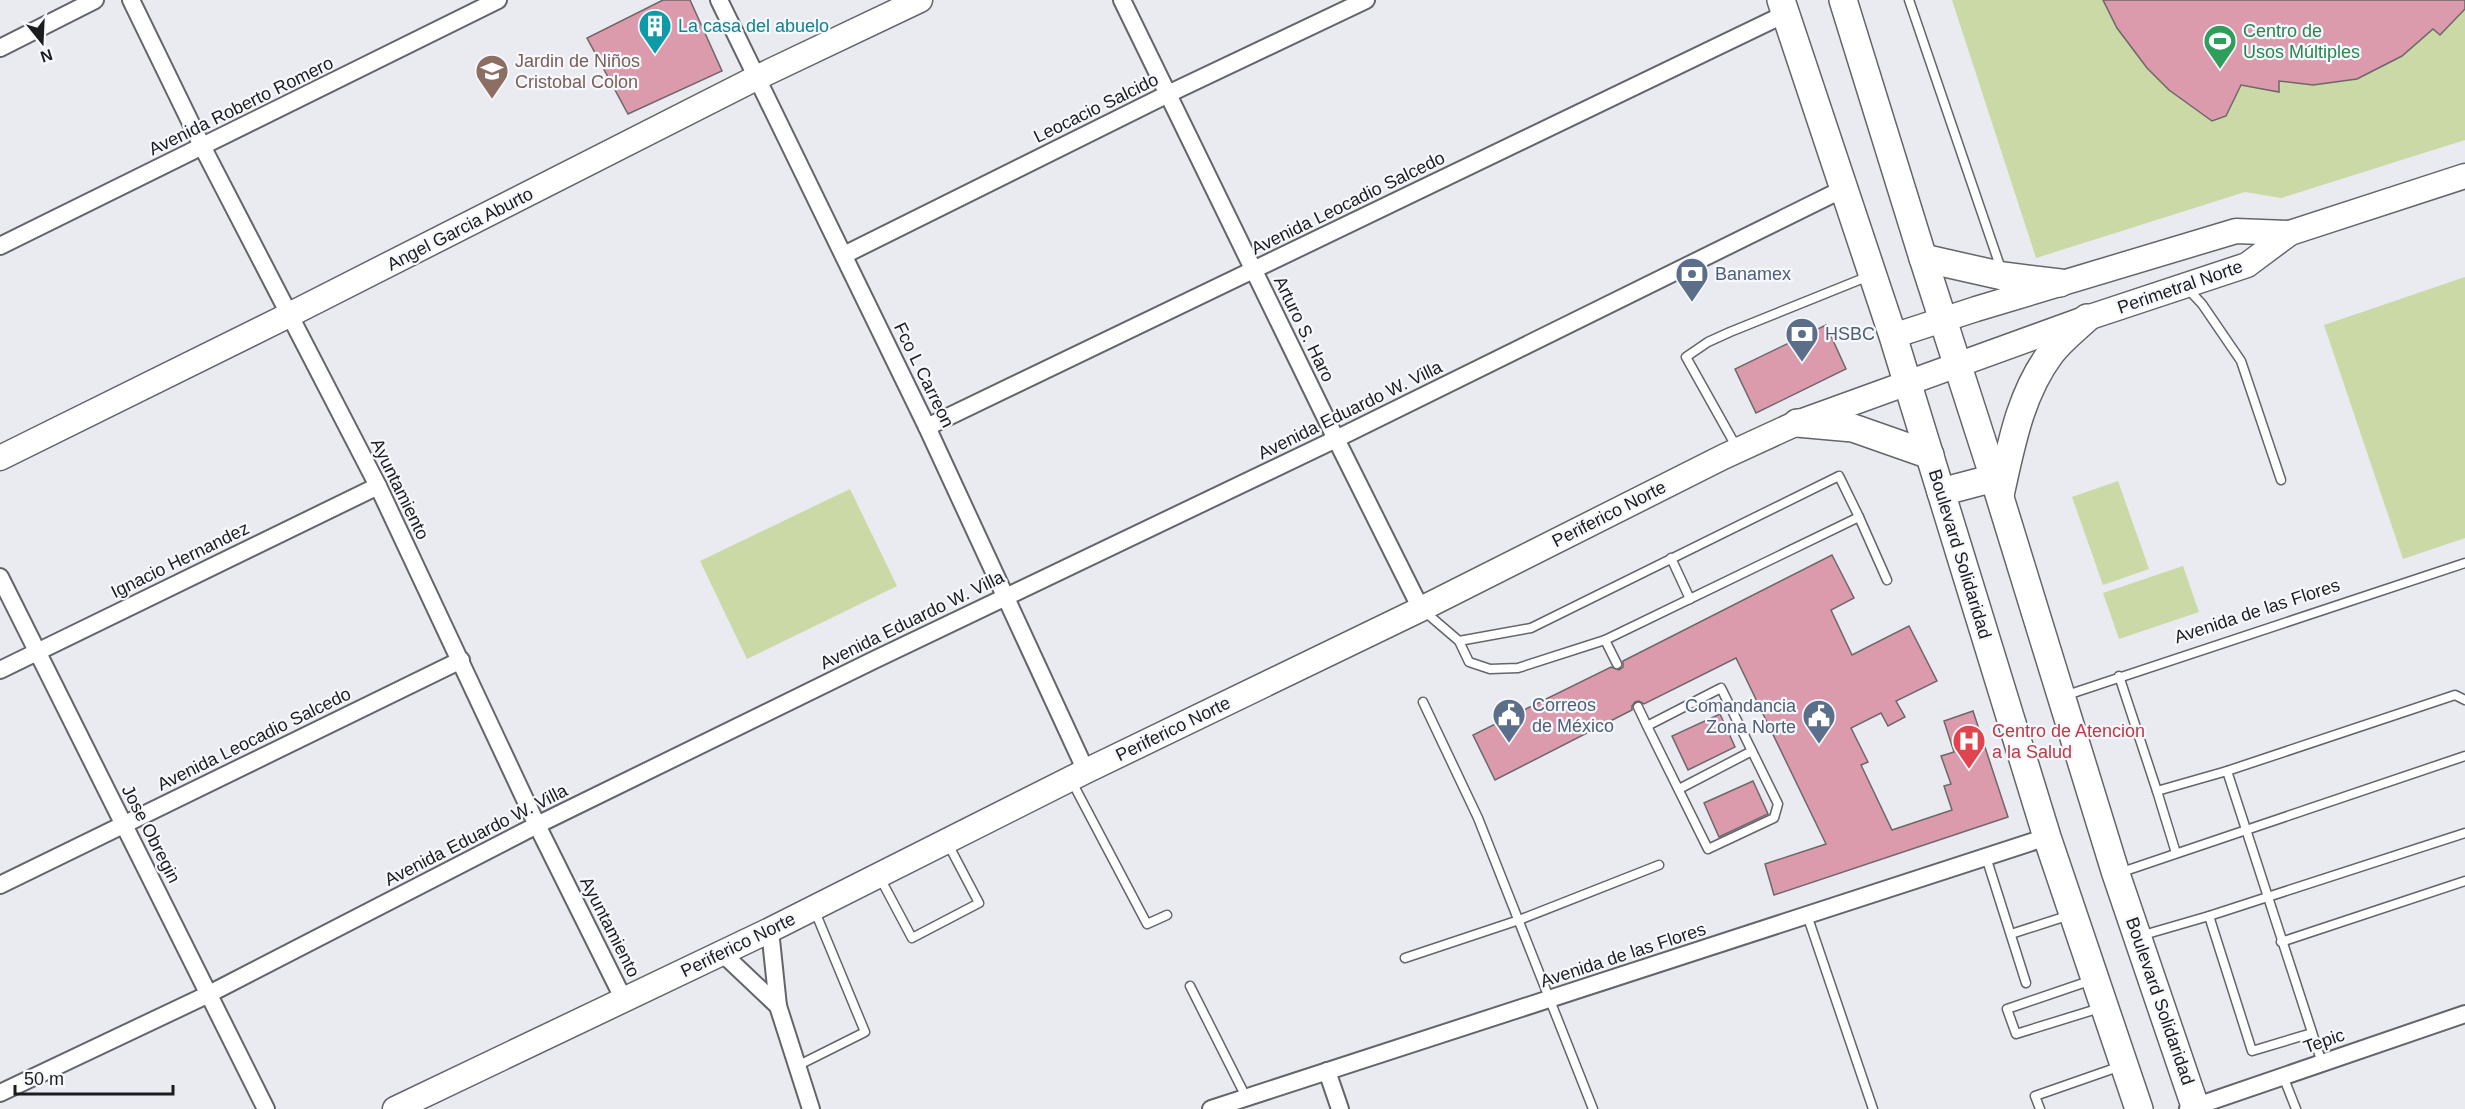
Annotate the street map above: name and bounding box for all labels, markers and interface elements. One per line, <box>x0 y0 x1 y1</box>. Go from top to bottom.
building icon: La casa del abuelo <box>637 8 673 55</box>
north arrow <box>12 12 72 72</box>
place label: La casa del abuelo <box>678 16 829 36</box>
place label: Centro de Usos Múltiples <box>2243 21 2360 62</box>
sports icon: Centro de Usos Múltiples <box>2202 23 2238 70</box>
text: N <box>38 46 55 66</box>
place label: Jardin de Niños Cristobal Colon <box>515 51 640 92</box>
street label: Avenida Roberto Romero <box>145 53 337 159</box>
school or university icon: Jardin de Niños Cristobal Colon <box>474 53 510 100</box>
street label: Leocacio Salcido <box>1030 69 1162 147</box>
street label: Avenida Leocadio Salcedo <box>1248 147 1448 259</box>
street label: Angel Garcia Aburto <box>384 184 536 274</box>
bank icon: Banamex <box>1674 256 1710 303</box>
street label: Perimetral Norte <box>2115 256 2245 318</box>
place label: Banamex <box>1715 264 1791 284</box>
street label: Arturo S. Haro <box>1270 273 1338 385</box>
bank icon: HSBC <box>1784 316 1820 363</box>
street label: Fco L Carreon <box>890 319 958 431</box>
place label: HSBC <box>1825 324 1875 344</box>
street label: Avenida Eduardo W. Villa <box>1255 356 1446 463</box>
street label: Ayuntamiento <box>367 435 433 543</box>
street label: Boulevard Solidaridad <box>1925 467 1995 641</box>
street label: Periferico Norte <box>1549 477 1669 551</box>
street label: Ignacio Hernandez <box>108 518 252 602</box>
street label: Avenida Eduardo W. Villa <box>817 566 1008 673</box>
street label: Avenida de las Flores <box>2172 575 2342 647</box>
street label: Avenida Leocadio Salcedo <box>154 683 354 795</box>
street label: Periferico Norte <box>1112 693 1234 765</box>
place label: Correos de México <box>1532 695 1614 736</box>
place label: Comandancia Zona Norte <box>1685 696 1797 737</box>
public building icon: Correos de México <box>1491 697 1527 744</box>
public building icon: Comandancia Zona Norte <box>1801 698 1837 745</box>
place label: Centro de Atencion a la Salud <box>1992 721 2145 762</box>
hospital icon: Centro de Atencion a la Salud <box>1951 723 1987 770</box>
street label: Avenida Eduardo W. Villa <box>381 780 572 890</box>
street label: Jose Obregin <box>118 782 184 886</box>
street label: Ayuntamiento <box>576 874 644 980</box>
street label: Periferico Norte <box>677 909 799 981</box>
street label: Boulevard Solidaridad <box>2122 914 2198 1088</box>
street label: Avenida de las Flores <box>1538 919 1708 991</box>
street label: Tepic <box>2301 1025 2347 1057</box>
scale bar <box>15 1058 172 1096</box>
text: 50 m <box>24 1069 64 1089</box>

